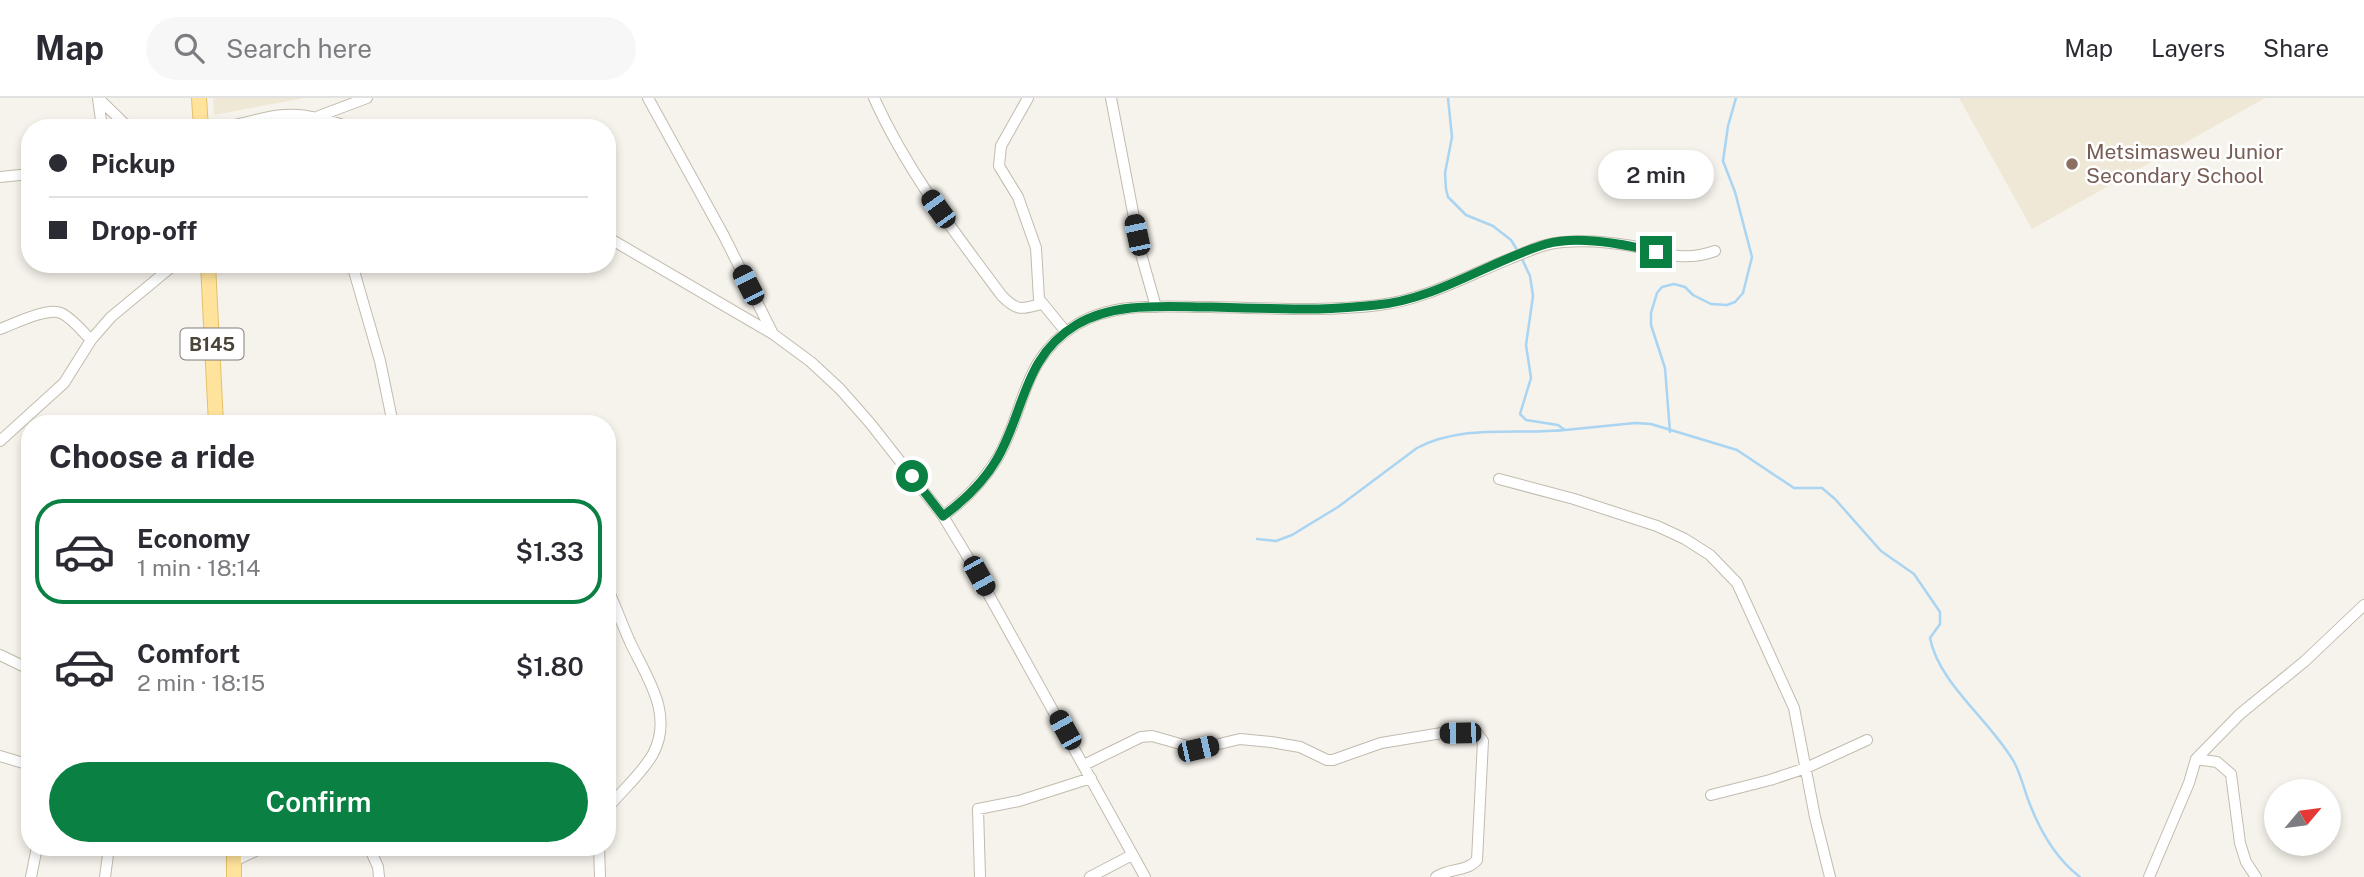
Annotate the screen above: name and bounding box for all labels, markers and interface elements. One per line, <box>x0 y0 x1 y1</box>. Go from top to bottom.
search box <box>146 17 636 80</box>
text: Map <box>35 29 104 67</box>
icon: search <box>170 29 208 67</box>
text: Search here <box>226 33 372 64</box>
text: Map <box>2064 34 2113 62</box>
text: Layers <box>2151 34 2225 62</box>
text: Share <box>2263 34 2329 62</box>
place label: Metsimasweu Junior Secondary School <box>2086 139 2283 188</box>
text: Pickup <box>91 148 175 179</box>
callout: 2 min <box>1598 150 1714 200</box>
marker: Metsimasweu Junior Secondary School <box>2064 156 2080 172</box>
text: 2 min <box>1626 161 1686 188</box>
car <box>918 186 959 232</box>
car <box>1123 212 1152 258</box>
text: Drop-off <box>91 215 197 246</box>
route end <box>1640 236 1672 268</box>
car <box>730 262 767 308</box>
road number: B145 <box>180 328 244 360</box>
text: Choose a ride <box>49 438 255 475</box>
route start <box>896 460 928 492</box>
icon: car <box>53 520 116 583</box>
text: Economy <box>137 523 250 554</box>
text: $1.33 <box>516 536 584 567</box>
car <box>960 553 999 599</box>
text: 1 min · 18:14 <box>137 554 261 581</box>
icon: car <box>53 635 116 698</box>
text: Comfort <box>137 638 240 669</box>
text: $1.80 <box>516 651 584 682</box>
text: 2 min · 18:15 <box>137 669 265 696</box>
car <box>1046 707 1085 753</box>
car <box>1439 722 1482 744</box>
car <box>1176 734 1221 764</box>
button: Confirm <box>49 762 588 842</box>
north arrow <box>2264 779 2342 856</box>
map controls <box>2264 779 2341 856</box>

